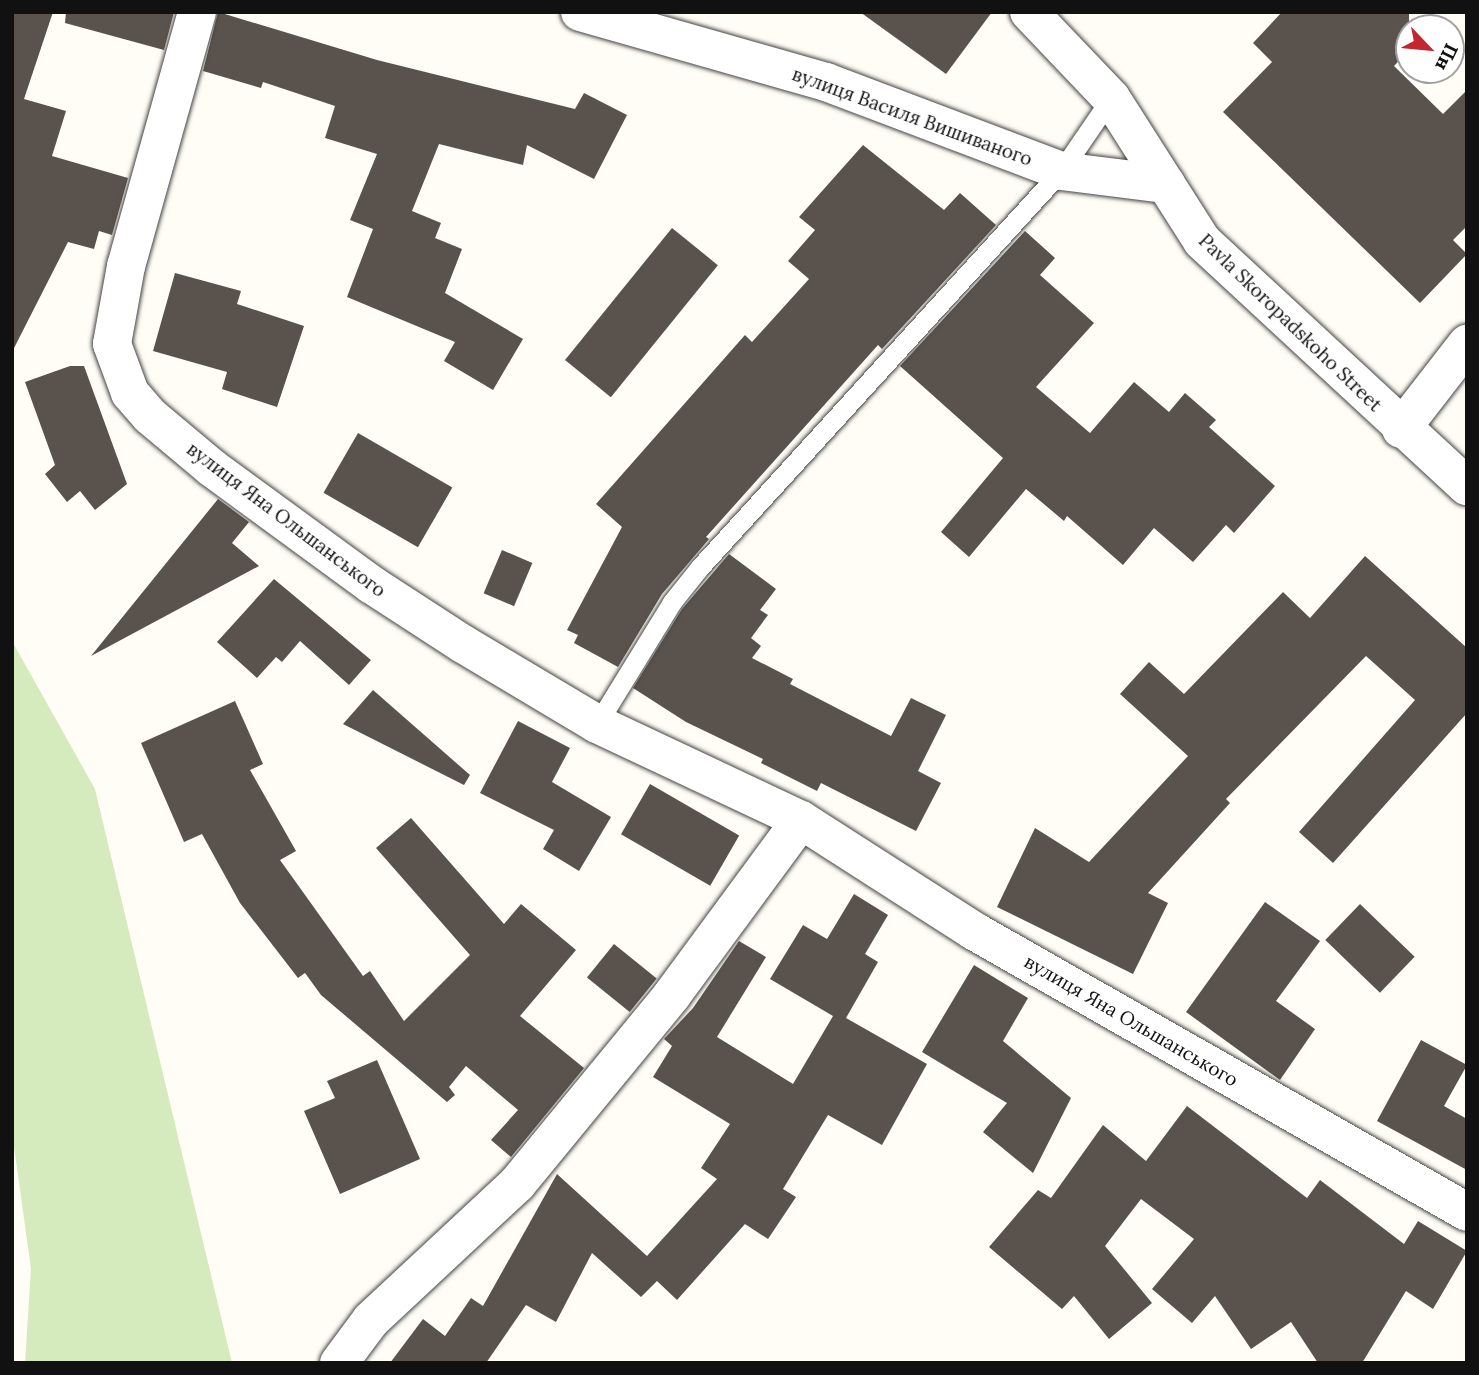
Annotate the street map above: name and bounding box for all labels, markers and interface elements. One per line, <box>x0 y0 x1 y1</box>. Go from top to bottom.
north arrow <box>1395 14 1465 84</box>
text: Пн <box>1430 40 1464 75</box>
street label: вулиця Василя Вишиваного <box>789 63 1035 171</box>
street label: Pavla Skoropadskoho Street <box>1194 230 1386 416</box>
street label: вулиця Яна Ольшанського <box>182 438 390 602</box>
street label: вулиця Яна Ольшанського <box>1020 950 1242 1092</box>

